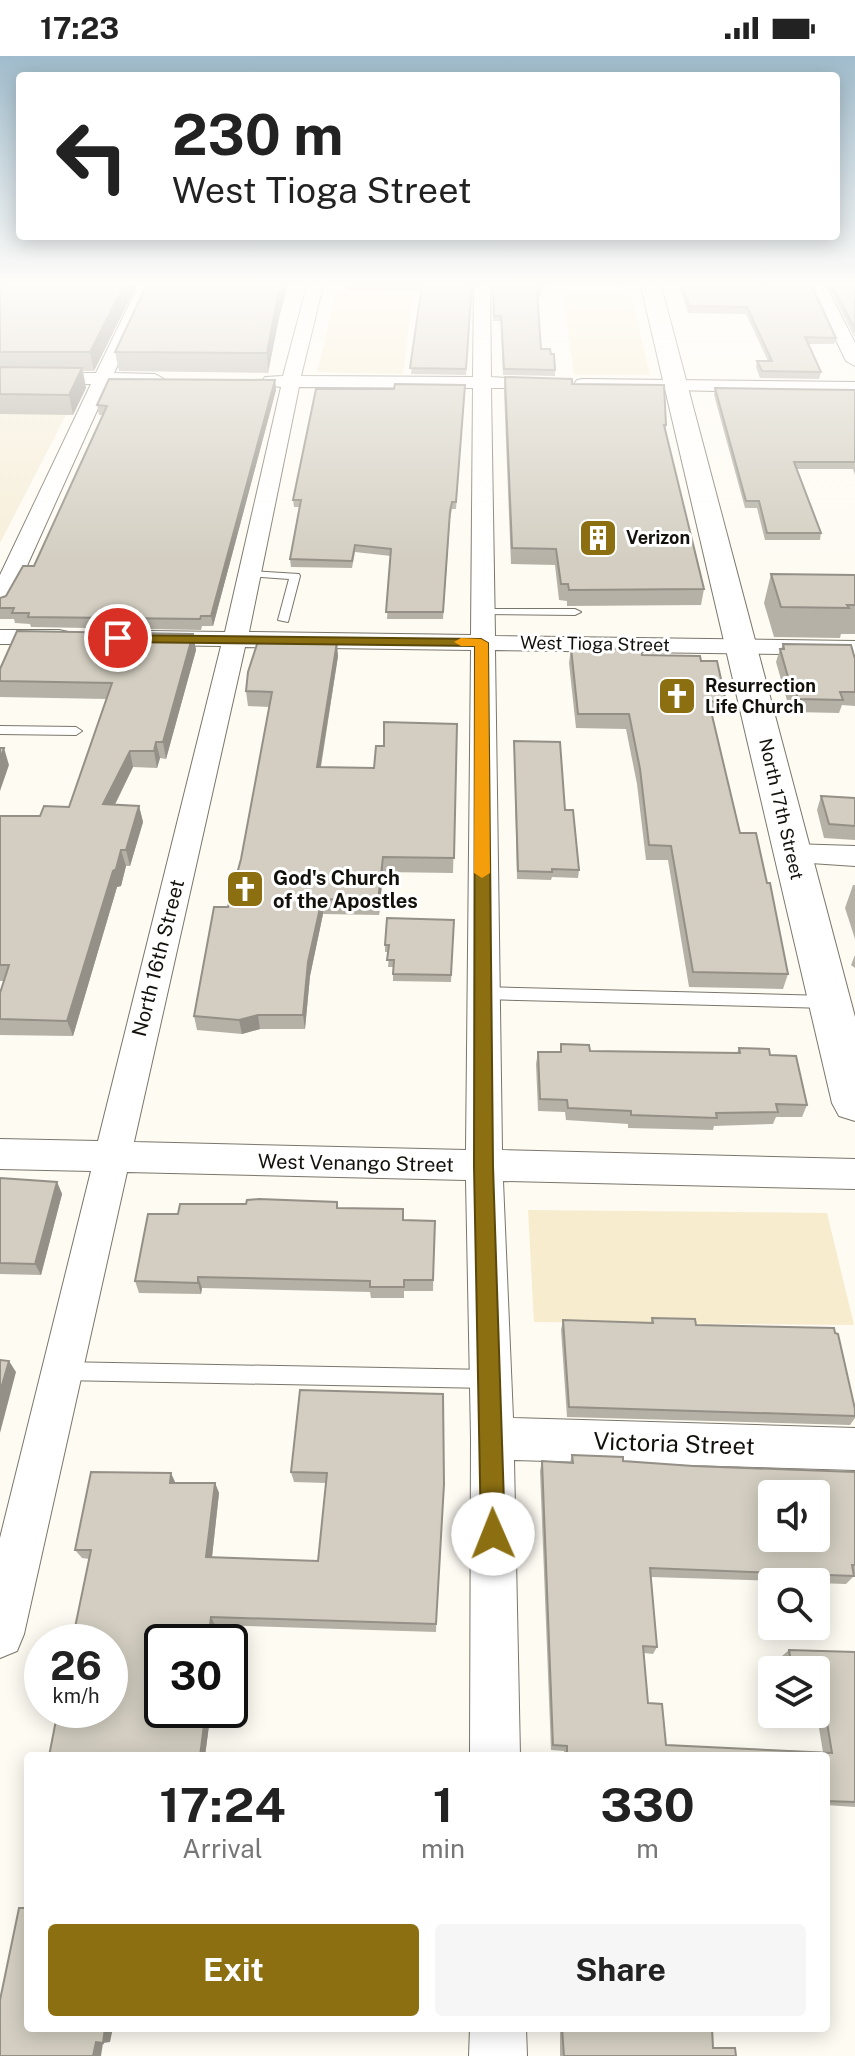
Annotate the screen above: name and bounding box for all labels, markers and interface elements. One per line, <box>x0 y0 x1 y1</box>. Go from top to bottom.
text: 17:23 <box>40 10 119 46</box>
text: 230 m <box>172 102 344 168</box>
icon: left <box>40 104 144 208</box>
text: West Tioga Street <box>172 169 472 211</box>
building icon: Verizon <box>577 517 619 559</box>
place label: Verizon <box>626 527 690 548</box>
pin <box>84 604 152 672</box>
icon: arrive <box>96 616 140 660</box>
street label: West Tioga Street <box>520 632 670 655</box>
church icon: Resurrection Life Church <box>656 675 698 717</box>
place label: Resurrection Life Church <box>705 675 816 717</box>
street label: North 17th Street <box>755 736 808 882</box>
place label: God's Church of the Apostles <box>273 866 418 913</box>
church icon: God's Church of the Apostles <box>224 868 266 910</box>
street label: North 16th Street <box>127 877 189 1039</box>
street label: West Venango Street <box>258 1149 454 1177</box>
street label: Victoria Street <box>593 1426 755 1460</box>
map controls <box>758 1480 830 1728</box>
button: sound <box>758 1480 830 1552</box>
position arrow <box>451 1492 535 1576</box>
button: search <box>758 1568 830 1640</box>
speed limit sign: 30 <box>144 1624 248 1728</box>
text: 26 <box>50 1642 102 1689</box>
button: layers <box>758 1656 830 1728</box>
text: km/h <box>52 1684 100 1708</box>
text: 17:24 <box>159 1776 286 1833</box>
text: 1 <box>433 1776 453 1833</box>
text: 330 <box>600 1776 695 1833</box>
text: Arrival <box>182 1833 263 1864</box>
text: min <box>421 1833 465 1864</box>
text: m <box>636 1833 659 1864</box>
button: Exit <box>48 1924 419 2016</box>
button: Share <box>435 1924 806 2016</box>

